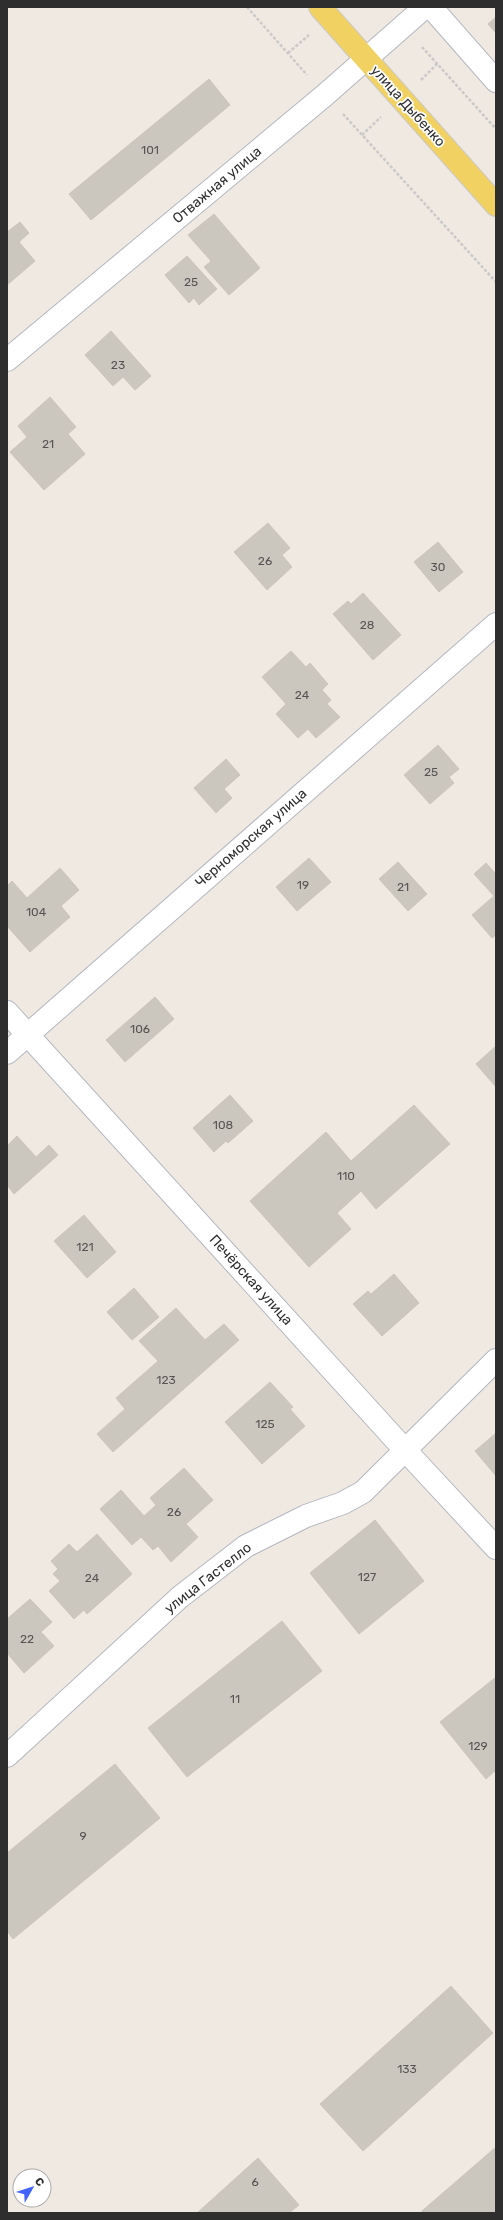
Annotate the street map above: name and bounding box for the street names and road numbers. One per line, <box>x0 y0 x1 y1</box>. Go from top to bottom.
street label: улица Дыбенко <box>367 62 449 150</box>
street label: Отважная улица <box>169 143 265 227</box>
street label: Черноморская улица <box>192 785 310 891</box>
street label: Печёрская улица <box>206 1231 296 1329</box>
street label: улица Гастелло <box>161 1539 255 1617</box>

